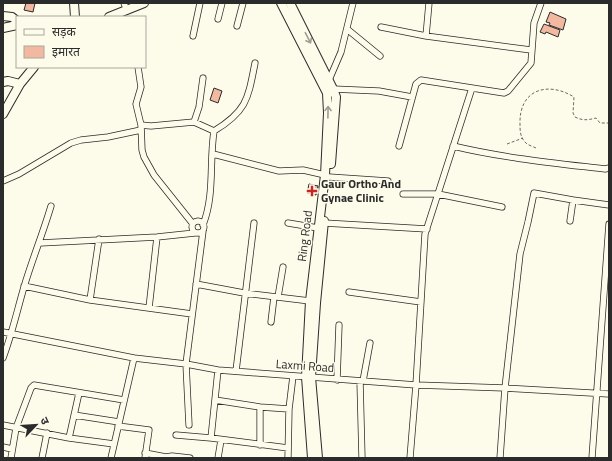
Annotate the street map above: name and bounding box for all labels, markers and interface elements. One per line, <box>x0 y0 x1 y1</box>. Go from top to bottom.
legend <box>16 16 146 68</box>
text: सड़क <box>52 22 77 41</box>
one-way arrow <box>305 31 313 43</box>
text: इमारत <box>52 42 81 61</box>
one-way arrow <box>324 106 331 119</box>
place label: Gaur Ortho And Gynae Clinic <box>321 174 401 207</box>
marker: Gaur Ortho And Gynae Clinic <box>306 185 318 197</box>
street label: Ring Road <box>292 209 317 263</box>
street label: Laxmi Road <box>275 354 335 377</box>
north arrow <box>16 405 56 445</box>
text: उ <box>36 414 54 428</box>

